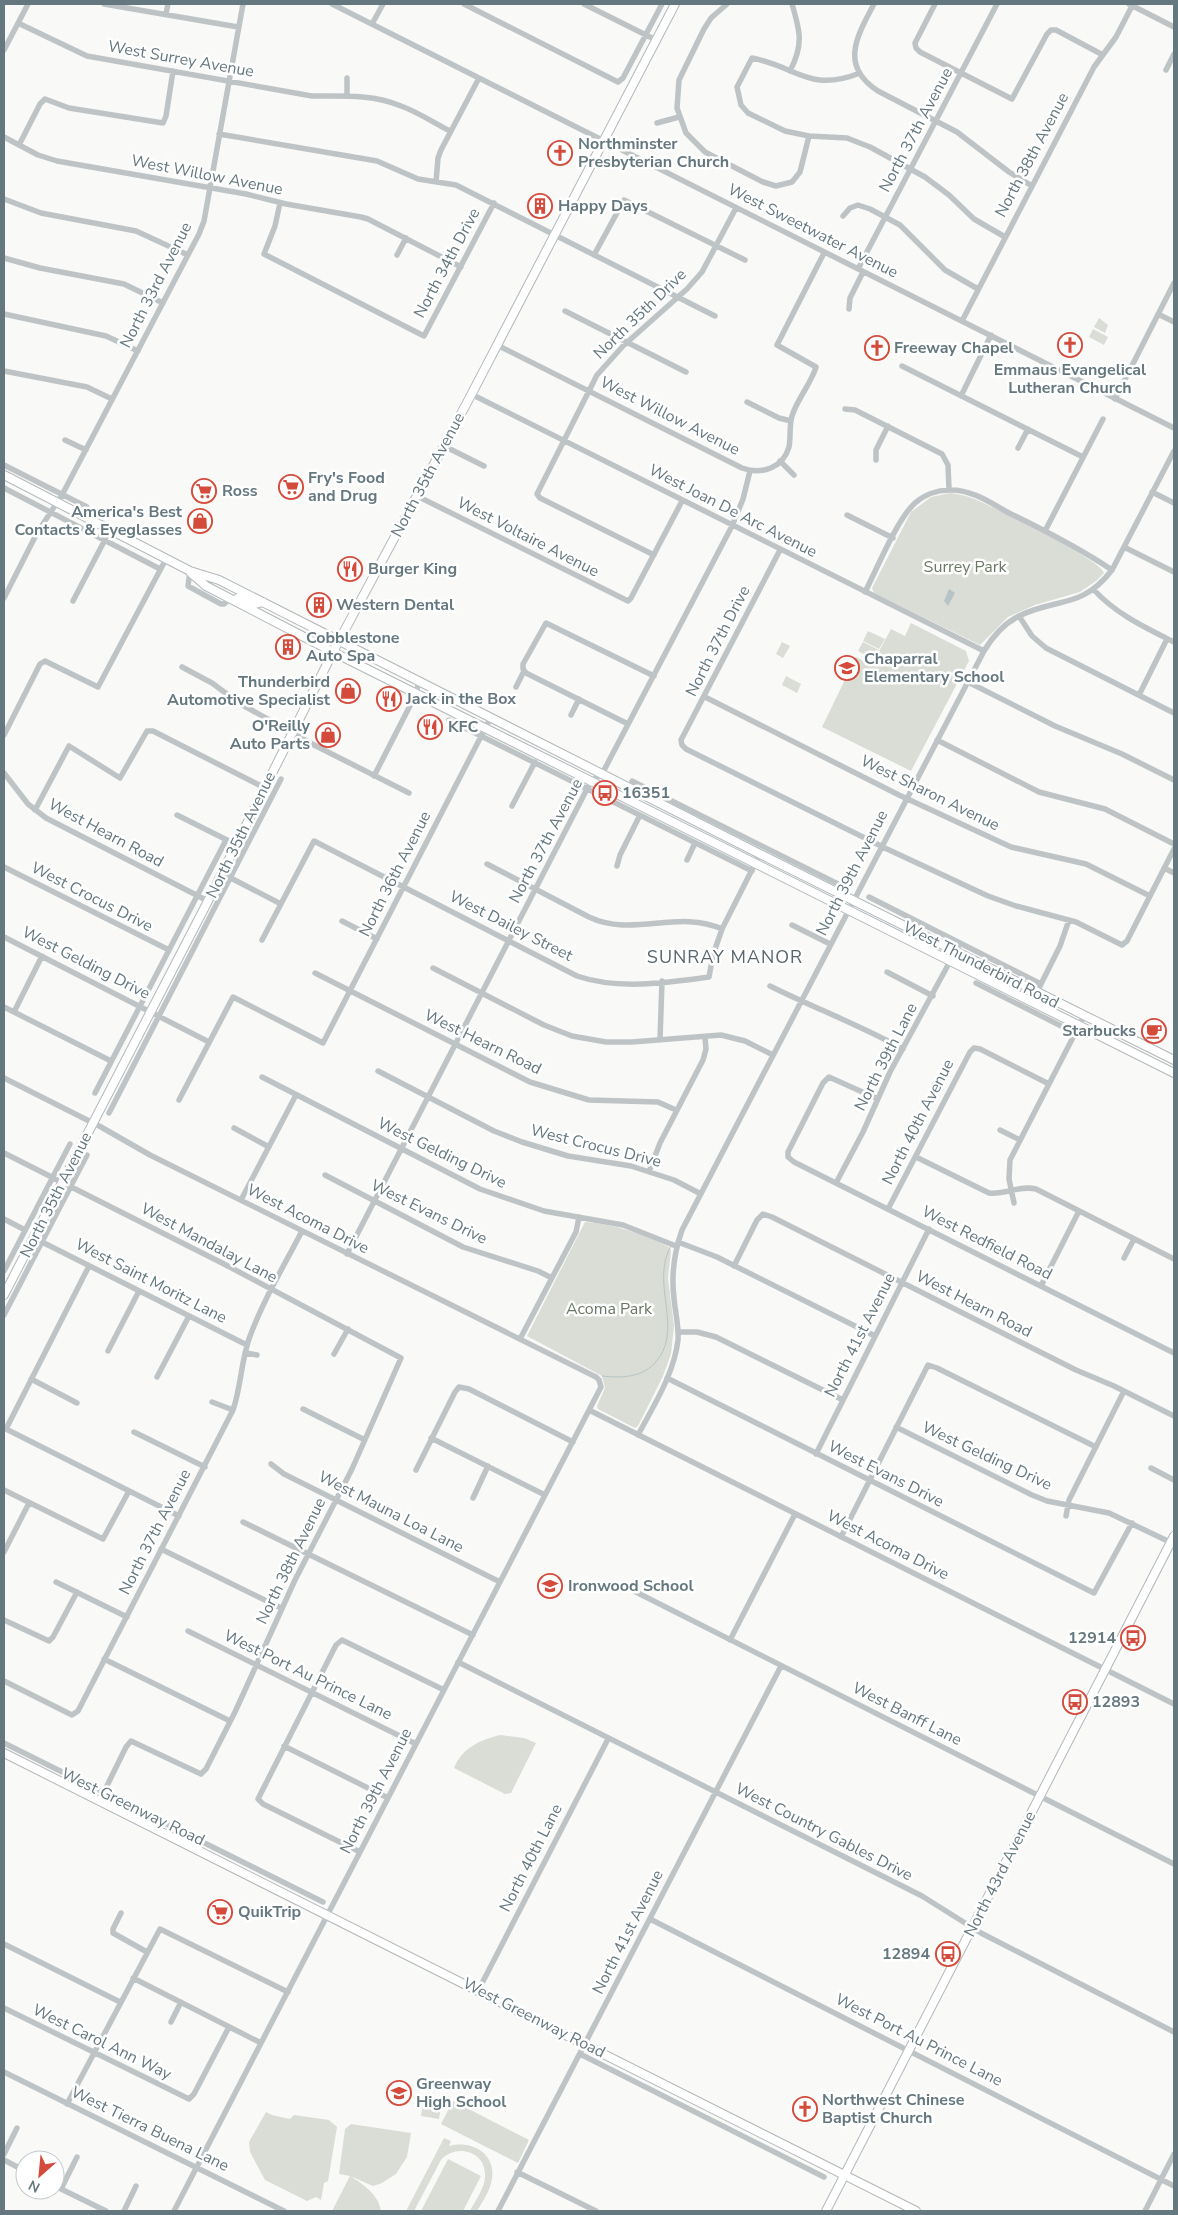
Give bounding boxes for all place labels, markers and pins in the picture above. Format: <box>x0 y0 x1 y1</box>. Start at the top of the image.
place label: Northminster Presbyterian Church <box>578 133 729 173</box>
church icon: Northminster Presbyterian Church <box>547 140 573 166</box>
building icon: Happy Days <box>527 193 553 219</box>
place label: Happy Days <box>558 195 648 217</box>
church icon: Emmaus Evangelical Lutheran Church <box>1057 332 1083 358</box>
church icon: Freeway Chapel <box>864 335 890 361</box>
place label: Freeway Chapel <box>894 337 1013 359</box>
place label: Emmaus Evangelical Lutheran Church <box>994 359 1146 399</box>
place label: Fry's Food and Drug <box>308 467 385 507</box>
supermarket icon: Fry's Food and Drug <box>278 474 304 500</box>
supermarket icon: Ross <box>191 478 217 504</box>
place label: Ross <box>222 480 258 502</box>
place label: America's Best Contacts & Eyeglasses <box>14 501 183 541</box>
shop icon: America's Best Contacts & Eyeglasses <box>187 508 213 534</box>
restaurant icon: Burger King <box>337 556 363 582</box>
place label: Burger King <box>368 558 457 580</box>
building icon: Western Dental <box>306 592 332 618</box>
place label: Western Dental <box>336 594 454 616</box>
place label: Cobblestone Auto Spa <box>306 627 400 667</box>
building icon: Cobblestone Auto Spa <box>275 634 301 660</box>
place label: Chaparral Elementary School <box>864 648 1004 688</box>
school or university icon: Chaparral Elementary School <box>834 655 860 681</box>
place label: Thunderbird Automotive Specialist <box>167 671 331 711</box>
shop icon: Thunderbird Automotive Specialist <box>335 678 361 704</box>
restaurant icon: Jack in the Box <box>376 686 402 712</box>
place label: Jack in the Box <box>405 688 516 710</box>
restaurant icon: KFC <box>417 714 443 740</box>
place label: O'Reilly Auto Parts <box>230 715 311 755</box>
place label: KFC <box>448 716 478 738</box>
shop icon: O'Reilly Auto Parts <box>315 722 341 748</box>
bus stop icon: 16351 <box>592 780 618 806</box>
place label: 16351 <box>622 782 670 804</box>
cafe icon: Starbucks <box>1141 1018 1167 1044</box>
place label: Starbucks <box>1062 1020 1136 1042</box>
school or university icon: Ironwood School <box>537 1573 563 1599</box>
place label: Ironwood School <box>568 1575 694 1597</box>
bus stop icon: 12914 <box>1120 1625 1146 1651</box>
place label: 12914 <box>1068 1627 1116 1649</box>
bus stop icon: 12893 <box>1062 1689 1088 1715</box>
place label: 12893 <box>1092 1691 1140 1713</box>
supermarket icon: QuikTrip <box>207 1899 233 1925</box>
place label: QuikTrip <box>238 1901 301 1923</box>
bus stop icon: 12894 <box>935 1941 961 1967</box>
place label: 12894 <box>882 1943 930 1965</box>
place label: Greenway High School <box>416 2073 506 2113</box>
school or university icon: Greenway High School <box>386 2080 412 2106</box>
place label: Northwest Chinese Baptist Church <box>822 2089 965 2129</box>
church icon: Northwest Chinese Baptist Church <box>792 2096 818 2122</box>

